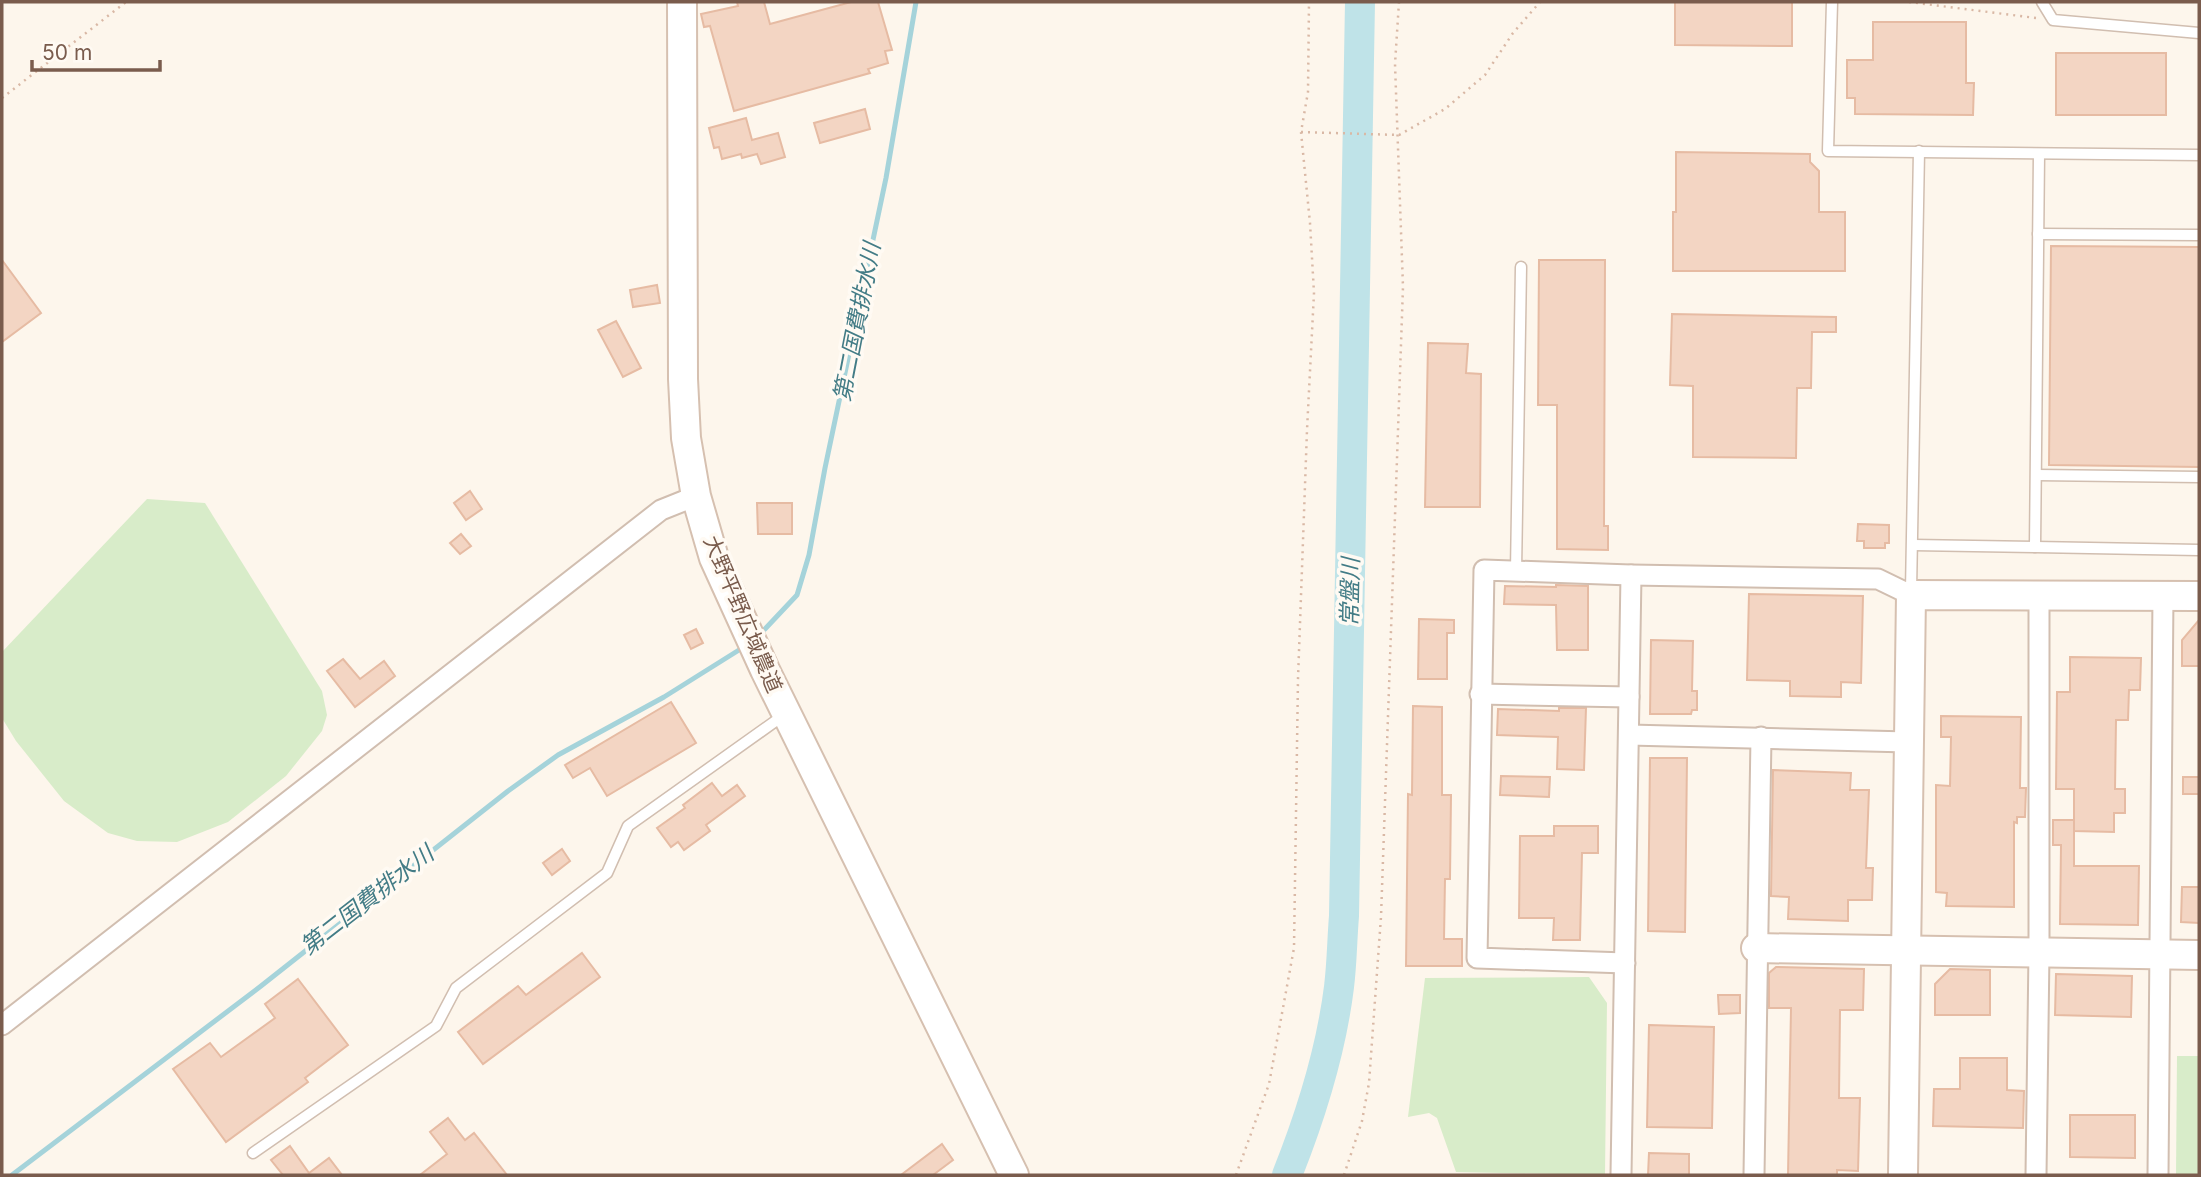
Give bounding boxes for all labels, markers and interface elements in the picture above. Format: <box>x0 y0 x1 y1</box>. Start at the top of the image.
scale bar <box>32 28 159 72</box>
text: 50 m <box>42 40 92 65</box>
water label: 第二国費排水川 <box>828 237 887 404</box>
street label: 大野平野広域農道 <box>699 532 787 696</box>
water label: 常盤川 <box>1335 554 1365 627</box>
water label: 第二国費排水川 <box>295 838 441 961</box>

